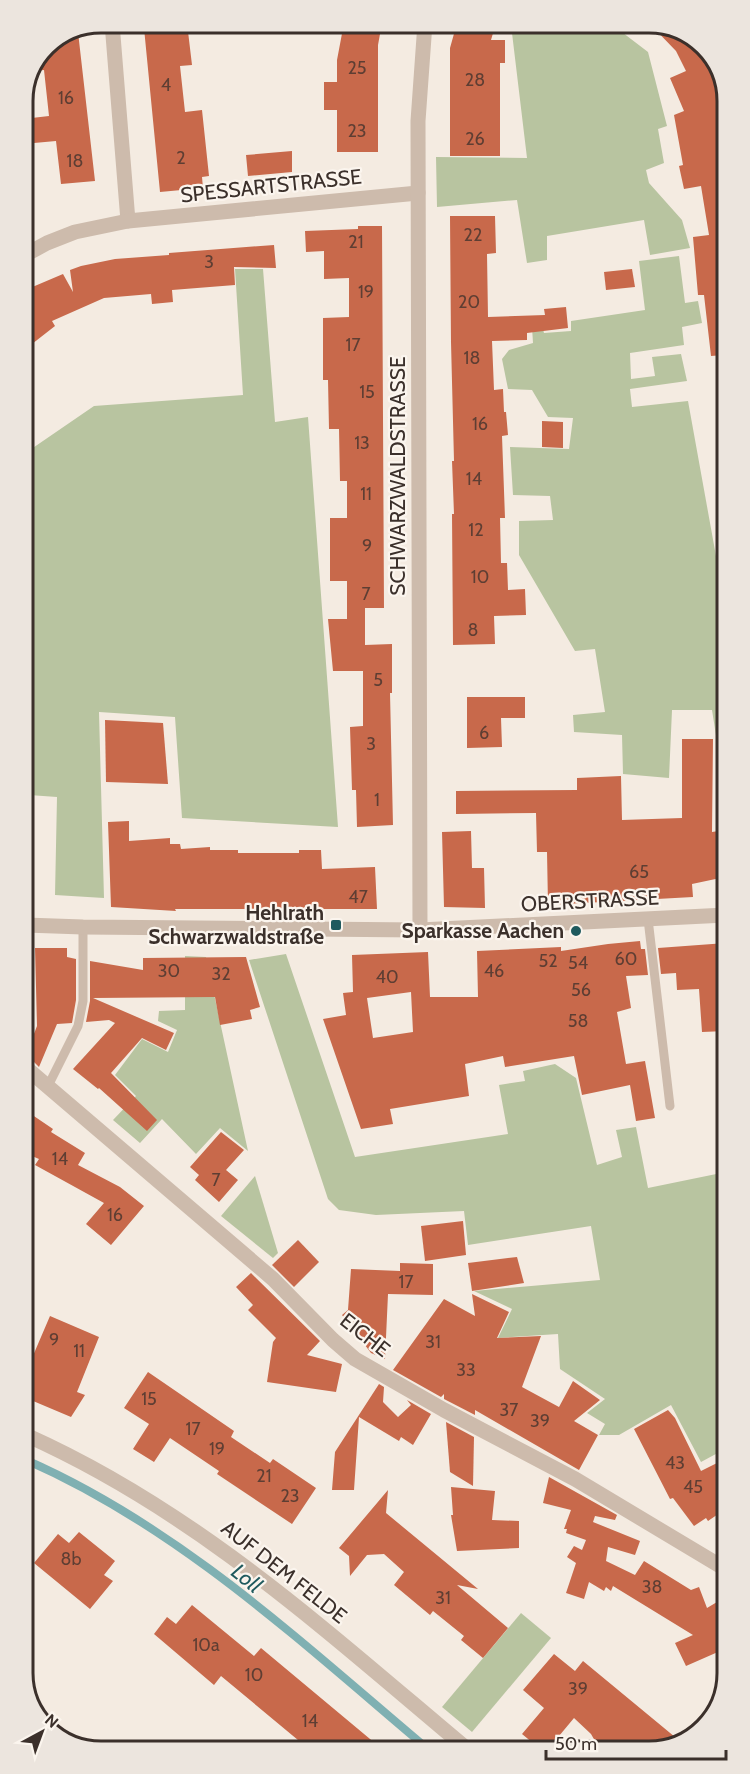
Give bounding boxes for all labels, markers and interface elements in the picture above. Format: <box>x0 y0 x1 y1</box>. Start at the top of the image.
house number: 25 <box>347 57 367 79</box>
house number: 28 <box>465 69 485 91</box>
house number: 4 <box>161 74 171 96</box>
house number: 16 <box>58 87 74 109</box>
house number: 23 <box>347 120 367 142</box>
house number: 26 <box>465 128 485 150</box>
house number: 2 <box>176 147 186 169</box>
house number: 18 <box>67 150 83 172</box>
street label: SPESSARTSTRASSE <box>179 164 363 207</box>
house number: 22 <box>464 224 482 246</box>
house number: 21 <box>348 231 364 253</box>
house number: 3 <box>204 251 214 273</box>
house number: 19 <box>358 281 374 303</box>
house number: 20 <box>458 291 480 313</box>
house number: 17 <box>346 334 360 356</box>
house number: 18 <box>464 347 480 369</box>
street label: SCHWARZWALDSTRASSE <box>385 356 410 596</box>
house number: 15 <box>359 381 375 403</box>
house number: 16 <box>472 413 488 435</box>
house number: 13 <box>354 432 370 454</box>
house number: 14 <box>466 468 482 490</box>
house number: 11 <box>360 483 372 505</box>
house number: 12 <box>468 519 484 541</box>
house number: 9 <box>362 535 372 557</box>
house number: 10 <box>471 566 489 588</box>
house number: 7 <box>361 583 371 605</box>
house number: 8 <box>468 619 478 641</box>
house number: 5 <box>373 669 383 691</box>
house number: 6 <box>479 722 489 744</box>
house number: 3 <box>366 733 376 755</box>
house number: 1 <box>374 789 380 811</box>
house number: 65 <box>629 861 649 883</box>
street label: OBERSTRASSE <box>520 884 660 917</box>
house number: 47 <box>348 886 368 908</box>
place label: Hehlrath Schwarzwaldstraße <box>148 900 324 949</box>
marker: Hehlrath Schwarzwaldstraße <box>329 918 343 932</box>
place label: Sparkasse Aachen <box>402 918 564 943</box>
marker: Sparkasse Aachen <box>569 924 583 938</box>
house number: 60 <box>615 948 637 970</box>
house number: 52 <box>538 950 558 972</box>
house number: 54 <box>568 952 588 974</box>
house number: 30 <box>158 960 180 982</box>
house number: 46 <box>484 960 504 982</box>
house number: 32 <box>211 963 231 985</box>
house number: 40 <box>376 966 398 988</box>
house number: 56 <box>571 979 591 1001</box>
house number: 58 <box>568 1010 588 1032</box>
house number: 14 <box>52 1148 68 1170</box>
house number: 7 <box>211 1169 221 1191</box>
house number: 16 <box>107 1204 123 1226</box>
house number: 17 <box>399 1271 413 1293</box>
street label: EICHE <box>335 1307 395 1362</box>
house number: 9 <box>49 1329 59 1351</box>
house number: 31 <box>425 1331 441 1353</box>
house number: 11 <box>73 1340 85 1362</box>
house number: 33 <box>456 1359 476 1381</box>
house number: 15 <box>141 1388 157 1410</box>
house number: 37 <box>500 1399 518 1421</box>
house number: 39 <box>530 1410 550 1432</box>
house number: 17 <box>186 1418 200 1440</box>
house number: 19 <box>209 1438 225 1460</box>
house number: 43 <box>665 1452 685 1474</box>
house number: 21 <box>256 1465 272 1487</box>
house number: 45 <box>683 1476 703 1498</box>
house number: 23 <box>280 1485 300 1507</box>
street label: AUF DEM FELDE <box>217 1515 352 1628</box>
house number: 8b <box>61 1548 81 1570</box>
water label: Loll <box>226 1558 268 1599</box>
house number: 38 <box>642 1576 662 1598</box>
house number: 31 <box>435 1587 451 1609</box>
house number: 10a <box>192 1634 220 1656</box>
house number: 10 <box>245 1664 263 1686</box>
house number: 39 <box>568 1678 588 1700</box>
north arrow <box>12 1702 72 1762</box>
text: N <box>41 1710 62 1732</box>
house number: 14 <box>302 1710 318 1732</box>
scale bar <box>546 1723 726 1761</box>
text: 50 m <box>555 1733 597 1755</box>

